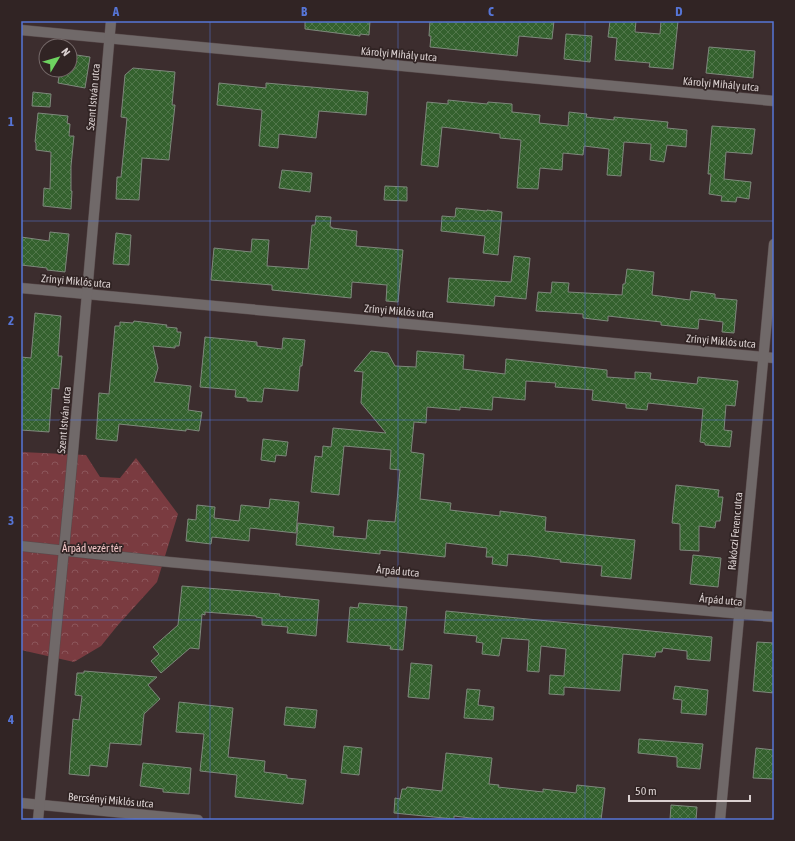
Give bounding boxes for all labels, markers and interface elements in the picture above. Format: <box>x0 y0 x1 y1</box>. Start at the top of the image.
text: A <box>112 4 120 19</box>
text: B <box>301 4 308 19</box>
text: C <box>488 4 494 19</box>
text: D <box>675 4 683 19</box>
north arrow <box>38 38 78 78</box>
street label: Károlyi Mihály utca <box>360 45 438 63</box>
text: N <box>59 46 73 58</box>
street label: Szent István utca <box>84 63 102 131</box>
street label: Károlyi Mihály utca <box>682 75 760 93</box>
text: 1 <box>8 114 14 129</box>
street label: Zrínyi Miklós utca <box>40 272 112 290</box>
street label: Zrínyi Miklós utca <box>363 302 435 320</box>
text: 2 <box>8 313 14 328</box>
street label: Zrínyi Miklós utca <box>685 332 757 350</box>
street label: Szent István utca <box>55 386 73 454</box>
street label: Rákóczi Ferenc utca <box>726 491 744 571</box>
text: 3 <box>8 513 14 528</box>
park label: Árpád vezér tér <box>62 542 123 554</box>
street label: Árpád utca <box>376 563 420 579</box>
street label: Árpád utca <box>699 592 743 608</box>
text: 4 <box>7 712 14 727</box>
scale bar <box>629 777 750 803</box>
text: 50 m <box>635 784 657 798</box>
street label: Bercsényi Miklós utca <box>68 790 154 810</box>

